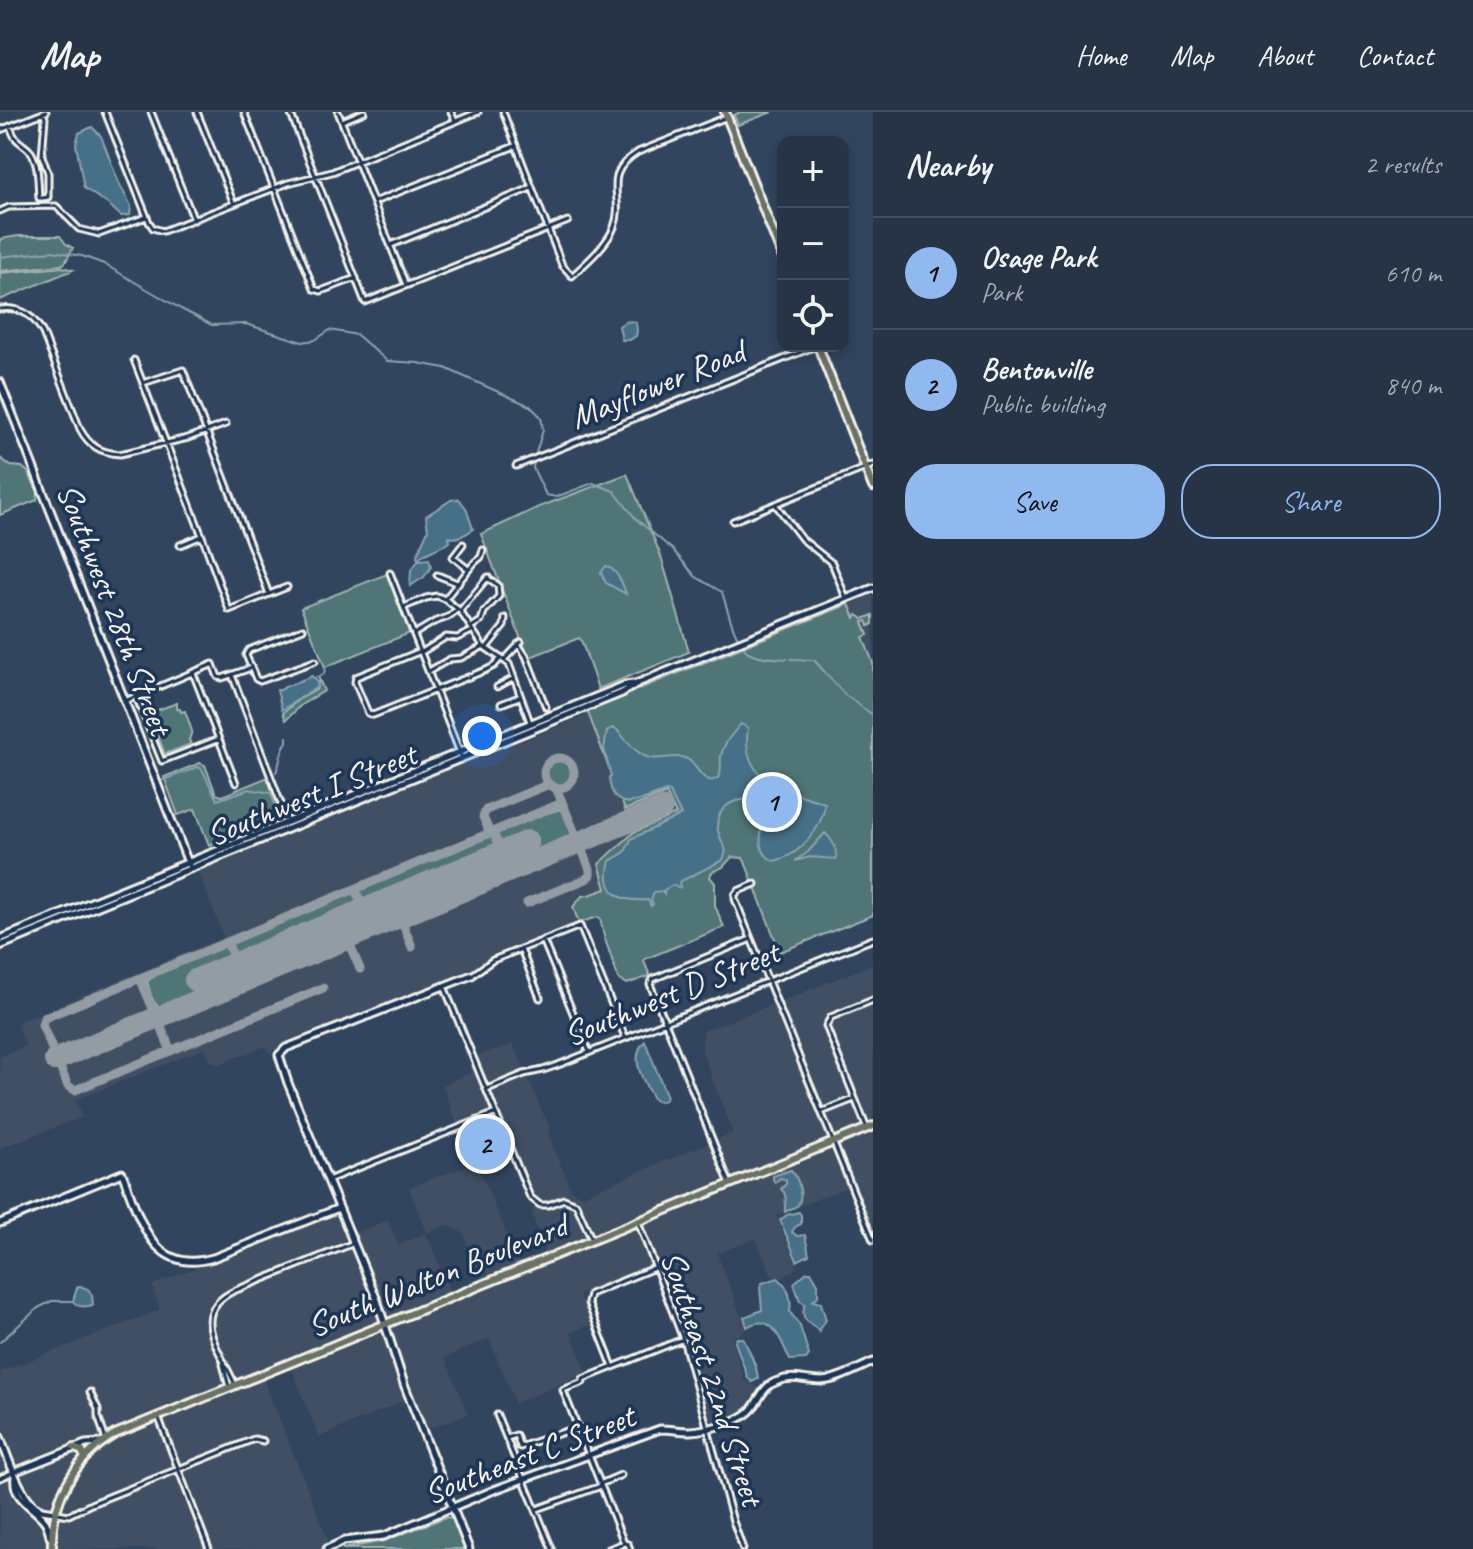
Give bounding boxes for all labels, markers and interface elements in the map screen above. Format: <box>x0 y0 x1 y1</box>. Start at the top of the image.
text: Map <box>40 32 99 79</box>
text: Home <box>1076 38 1126 73</box>
text: Map <box>1170 38 1213 73</box>
text: About <box>1257 38 1313 73</box>
text: Contact <box>1357 38 1433 73</box>
map controls <box>777 136 849 352</box>
button: + <box>777 136 849 208</box>
text: Nearby <box>905 143 991 186</box>
text: 2 results <box>1365 148 1441 181</box>
button: − <box>777 208 849 280</box>
text: Osage Park <box>981 238 1096 276</box>
text: 1 <box>925 257 937 290</box>
text: 610 m <box>1385 257 1441 290</box>
text: Park <box>981 276 1022 309</box>
button: locate <box>777 280 849 352</box>
street label: Mayflower Road <box>564 328 755 438</box>
text: Bentonville <box>981 350 1092 388</box>
text: 2 <box>925 369 937 402</box>
text: 840 m <box>1385 369 1441 402</box>
text: Public building <box>981 388 1104 421</box>
button: Save <box>905 464 1165 539</box>
button: Share <box>1181 464 1441 539</box>
street label: Southwest 28th Street <box>47 477 184 744</box>
your location <box>462 716 502 756</box>
street label: Southwest I Street <box>200 731 426 856</box>
pin: 1 <box>746 772 798 832</box>
street label: Southwest D Street <box>557 929 788 1056</box>
pin: 2 <box>459 1114 511 1174</box>
street label: South Walton Boulevard <box>301 1202 577 1347</box>
street label: Southeast 22nd Street <box>652 1245 776 1514</box>
street label: Southeast C Street <box>418 1393 644 1514</box>

